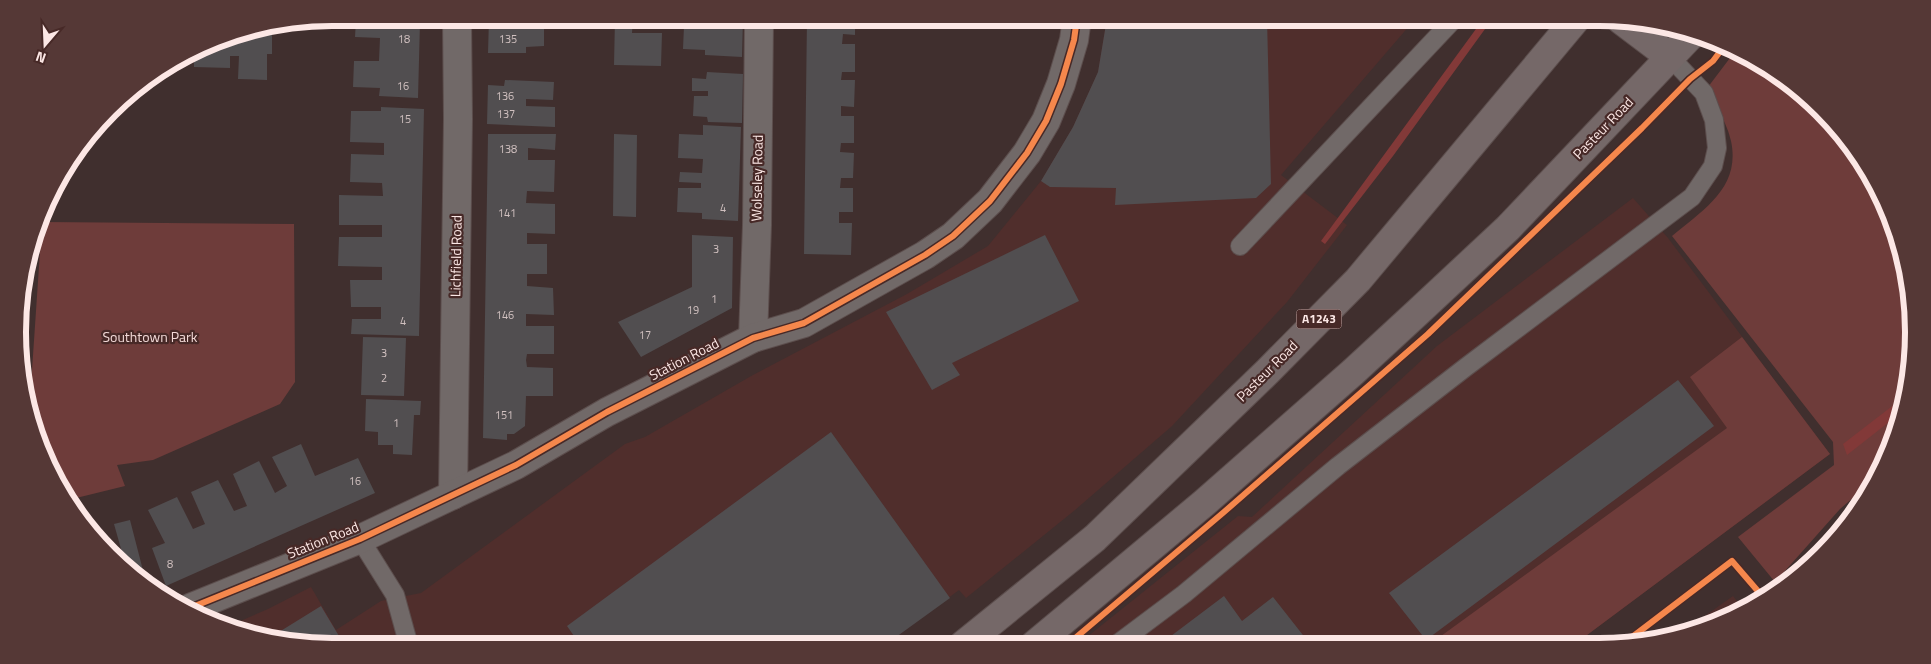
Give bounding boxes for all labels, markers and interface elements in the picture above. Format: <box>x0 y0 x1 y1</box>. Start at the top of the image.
north arrow <box>20 20 70 70</box>
house number: 18 <box>398 31 410 47</box>
house number: 135 <box>499 31 517 47</box>
text: N <box>33 46 49 69</box>
house number: 16 <box>397 78 409 94</box>
house number: 136 <box>496 88 514 104</box>
street label: Pasteur Road <box>1568 92 1638 164</box>
house number: 137 <box>497 106 515 122</box>
house number: 15 <box>399 111 411 127</box>
street label: Wolseley Road <box>745 134 768 222</box>
house number: 138 <box>499 141 517 157</box>
house number: 4 <box>720 200 726 216</box>
house number: 141 <box>498 205 516 221</box>
street label: Lichfield Road <box>444 215 467 297</box>
house number: 3 <box>713 241 719 257</box>
house number: 1 <box>711 291 717 307</box>
house number: 19 <box>687 302 699 318</box>
house number: 146 <box>496 307 514 323</box>
road number: A1243 <box>1296 310 1342 328</box>
house number: 4 <box>400 313 406 329</box>
park label: Southtown Park <box>102 326 198 347</box>
house number: 17 <box>639 327 651 343</box>
street label: Station Road <box>645 332 722 385</box>
street label: Pasteur Road <box>1231 335 1302 406</box>
house number: 3 <box>381 345 387 361</box>
house number: 2 <box>381 370 387 386</box>
house number: 151 <box>495 407 513 423</box>
house number: 1 <box>393 415 399 431</box>
house number: 16 <box>349 473 361 489</box>
street label: Station Road <box>284 516 362 563</box>
house number: 8 <box>167 556 173 572</box>

